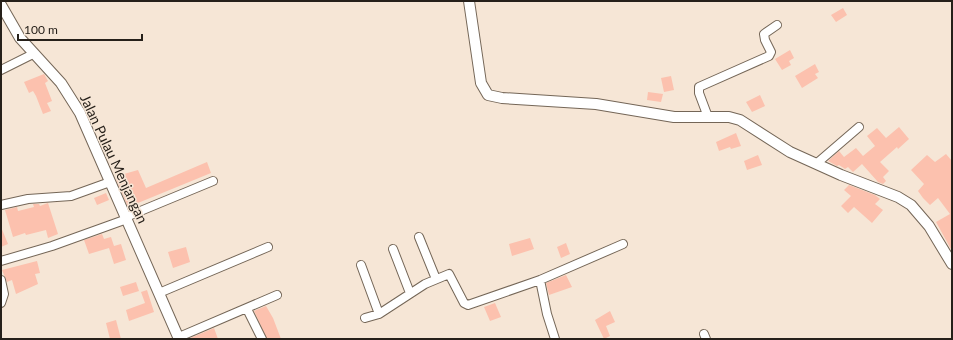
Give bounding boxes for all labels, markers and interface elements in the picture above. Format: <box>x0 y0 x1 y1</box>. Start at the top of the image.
scale bar <box>18 16 142 42</box>
text: 100 m <box>24 22 58 37</box>
street label: Jalan Pulau Menjangan <box>77 92 152 226</box>

